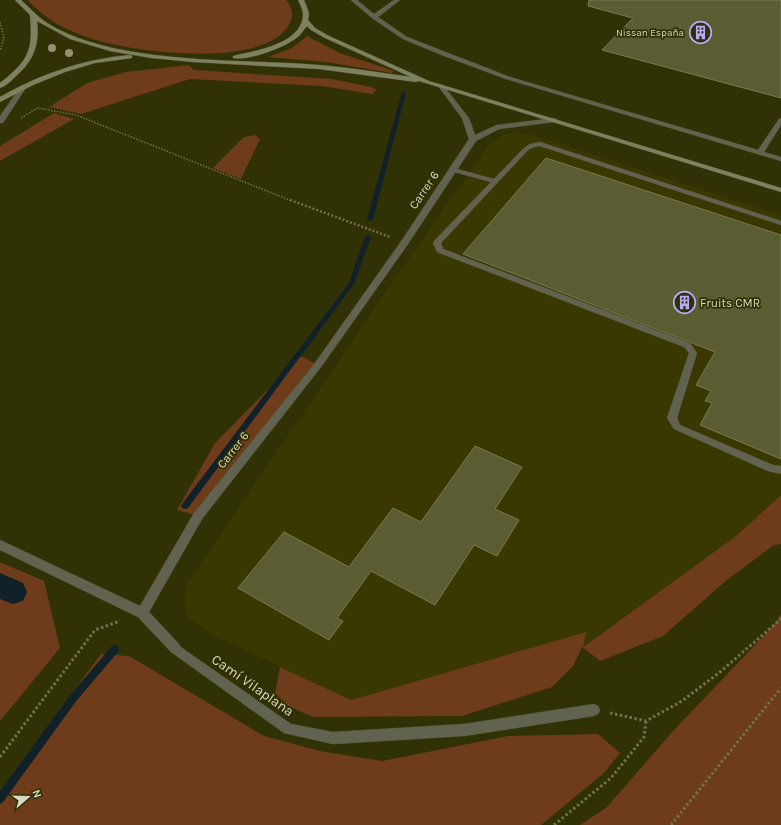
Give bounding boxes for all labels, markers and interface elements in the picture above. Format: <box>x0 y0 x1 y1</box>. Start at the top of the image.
building icon: Nissan España <box>687 19 713 45</box>
place label: Nissan España <box>616 27 684 39</box>
street label: Carrer 6 <box>406 168 442 212</box>
building icon: Fruits CMR <box>672 290 698 316</box>
place label: Fruits CMR <box>700 296 760 310</box>
street label: Carrer 6 <box>214 429 252 471</box>
street label: Camí Vilaplana <box>208 651 297 720</box>
north arrow <box>8 777 48 817</box>
text: N <box>29 788 44 800</box>

